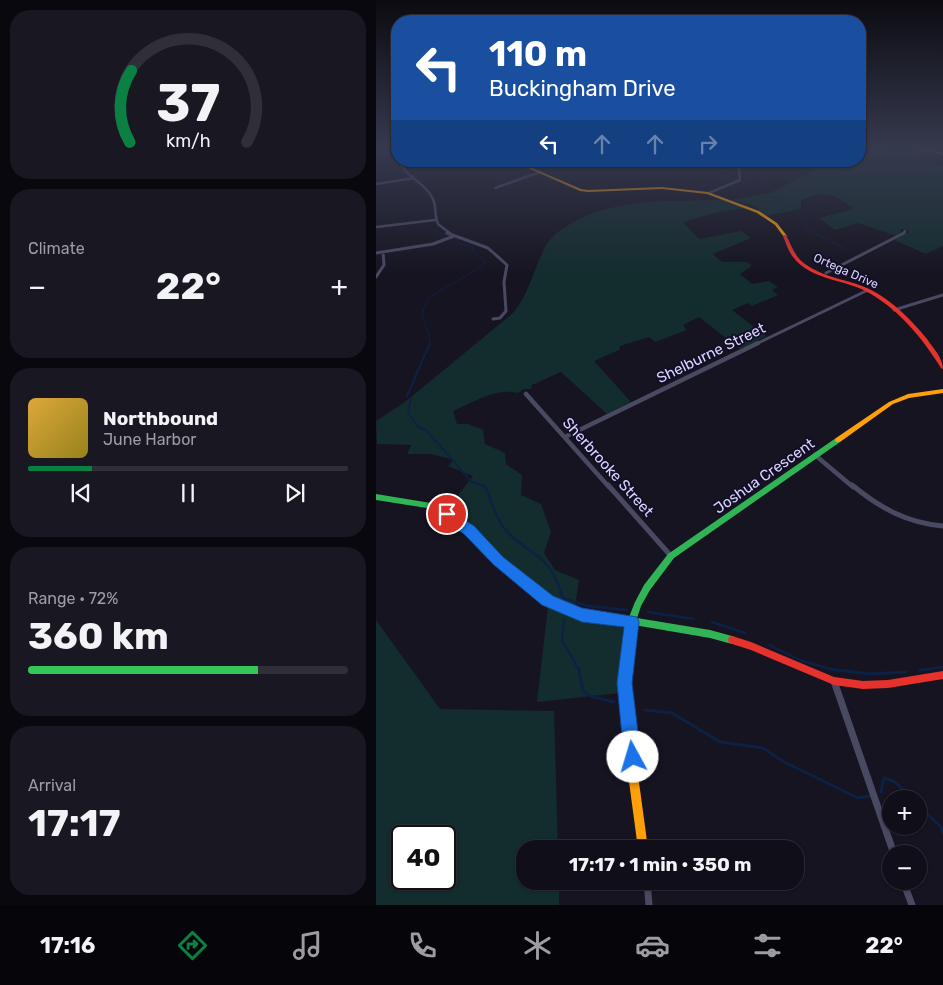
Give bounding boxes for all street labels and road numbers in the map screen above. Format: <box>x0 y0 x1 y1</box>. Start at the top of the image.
street label: Ortega Drive <box>811 250 881 292</box>
street label: Shelburne Street <box>654 319 768 387</box>
street label: Sherbrooke Street <box>559 414 657 520</box>
street label: Joshua Crescent <box>710 434 818 518</box>

